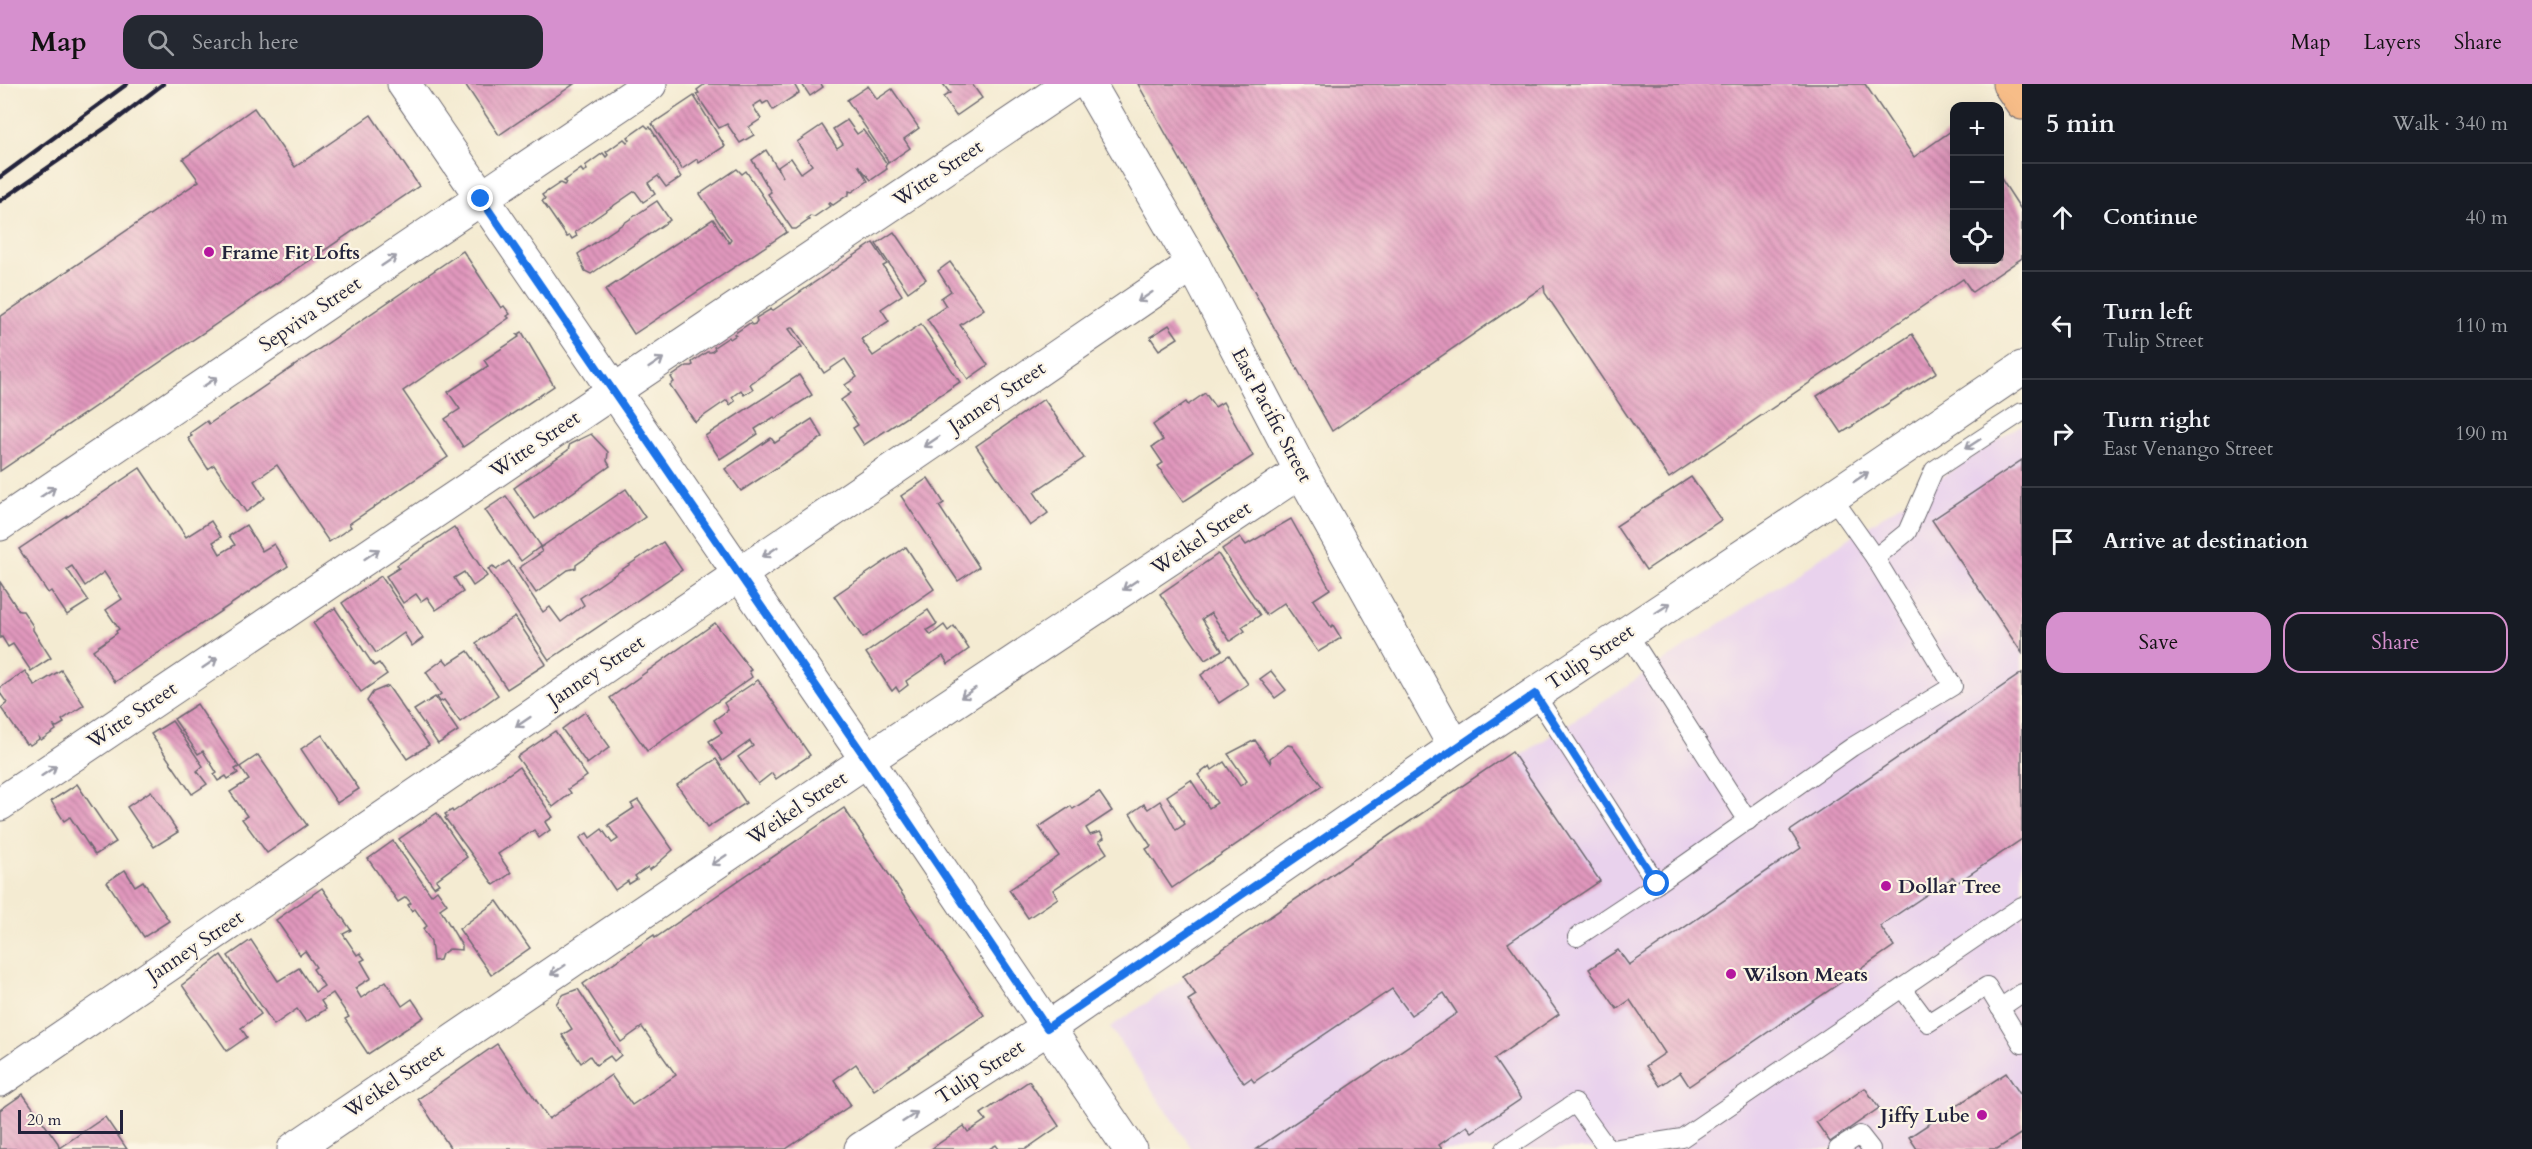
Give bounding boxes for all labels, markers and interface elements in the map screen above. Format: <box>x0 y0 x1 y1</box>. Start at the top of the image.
search box <box>123 15 543 69</box>
text: Map <box>30 23 87 61</box>
icon: search <box>144 26 177 59</box>
text: Search here <box>192 27 299 57</box>
text: Map <box>2291 28 2331 57</box>
text: Layers <box>2364 28 2421 57</box>
text: Share <box>2454 28 2502 57</box>
map controls <box>1950 102 2004 264</box>
button: + <box>1950 102 2004 156</box>
text: 5 min <box>2046 106 2115 141</box>
text: Walk · 340 m <box>2393 110 2508 137</box>
street label: Witte Street <box>887 133 989 214</box>
button: − <box>1950 156 2004 210</box>
route end <box>467 185 493 211</box>
icon: ahead <box>2046 201 2079 234</box>
text: Continue <box>2103 202 2198 232</box>
text: 40 m <box>2465 204 2508 231</box>
button: locate <box>1950 210 2004 264</box>
place label: Frame Fit Lofts <box>221 239 360 266</box>
marker: Frame Fit Lofts <box>202 245 216 259</box>
one-way arrow <box>380 255 397 267</box>
street label: Sepviva Street <box>254 270 367 358</box>
one-way arrow <box>1137 291 1153 303</box>
text: Turn left <box>2103 297 2192 327</box>
icon: left <box>2046 309 2079 342</box>
text: 110 m <box>2455 312 2508 339</box>
text: Tulip Street <box>2103 327 2204 354</box>
street label: East Pacific Street <box>1225 343 1319 487</box>
street label: Janney Street <box>941 354 1051 441</box>
one-way arrow <box>647 356 664 369</box>
one-way arrow <box>201 376 218 388</box>
street label: Witte Street <box>484 404 586 485</box>
text: Turn right <box>2103 405 2210 435</box>
icon: right <box>2046 417 2079 450</box>
text: 190 m <box>2455 420 2508 447</box>
text: East Venango Street <box>2103 435 2273 462</box>
one-way arrow <box>924 436 940 448</box>
one-way arrow <box>1965 438 1982 450</box>
one-way arrow <box>1852 471 1869 483</box>
one-way arrow <box>40 485 57 498</box>
street label: Weikel Street <box>1145 494 1257 582</box>
icon: arrive <box>2046 525 2079 558</box>
text: Arrive at destination <box>2103 526 2308 556</box>
one-way arrow <box>762 546 779 558</box>
one-way arrow <box>363 547 380 559</box>
one-way arrow <box>1122 578 1139 591</box>
one-way arrow <box>1654 602 1671 614</box>
button: Save <box>2046 612 2271 673</box>
button: Share <box>2283 612 2508 673</box>
street label: Tulip Street <box>1541 617 1640 696</box>
street label: Janney Street <box>540 628 650 715</box>
one-way arrow <box>202 656 219 669</box>
street label: Witte Street <box>81 675 183 756</box>
one-way arrow <box>960 687 977 699</box>
one-way arrow <box>514 715 531 728</box>
street label: Weikel Street <box>741 764 853 852</box>
one-way arrow <box>40 765 57 778</box>
one-way arrow <box>712 854 728 866</box>
route start <box>1643 870 1669 896</box>
place label: Dollar Tree <box>1898 873 2001 900</box>
marker: Dollar Tree <box>1879 879 1893 893</box>
street label: Janney Street <box>139 903 249 990</box>
place label: Wilson Meats <box>1742 961 1868 988</box>
one-way arrow <box>550 964 567 976</box>
marker: Wilson Meats <box>1724 967 1738 981</box>
street label: Tulip Street <box>931 1033 1030 1111</box>
street label: Weikel Street <box>338 1037 450 1125</box>
place label: Jiffy Lube <box>1877 1102 1970 1129</box>
scale bar <box>18 1107 123 1134</box>
marker: Jiffy Lube <box>1975 1108 1989 1122</box>
text: 20 m <box>27 1109 61 1131</box>
one-way arrow <box>901 1111 918 1123</box>

